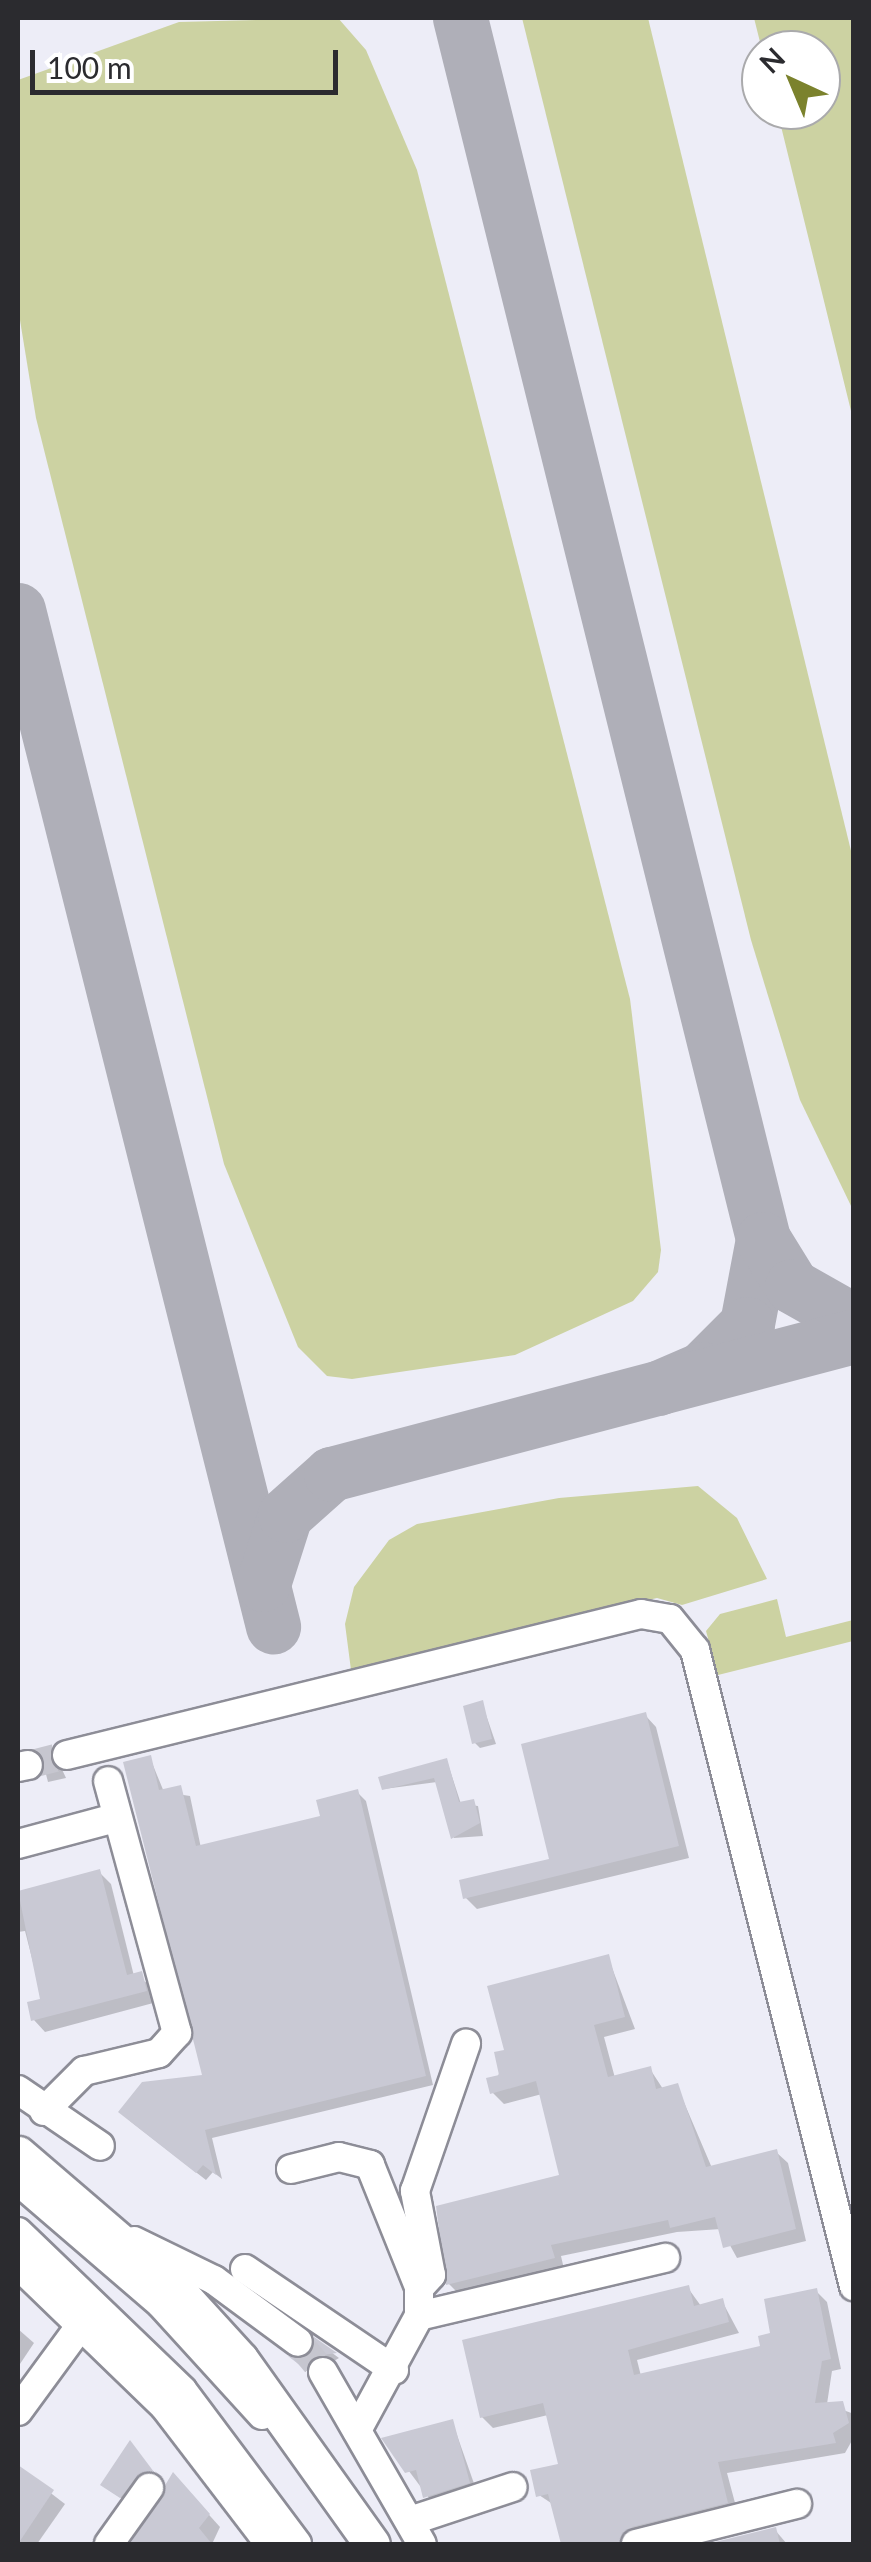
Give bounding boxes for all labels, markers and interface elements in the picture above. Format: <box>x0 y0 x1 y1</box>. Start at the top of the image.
scale bar <box>35 30 342 92</box>
north arrow <box>741 30 841 130</box>
text: N <box>752 40 791 80</box>
text: 100 m <box>47 49 132 85</box>

